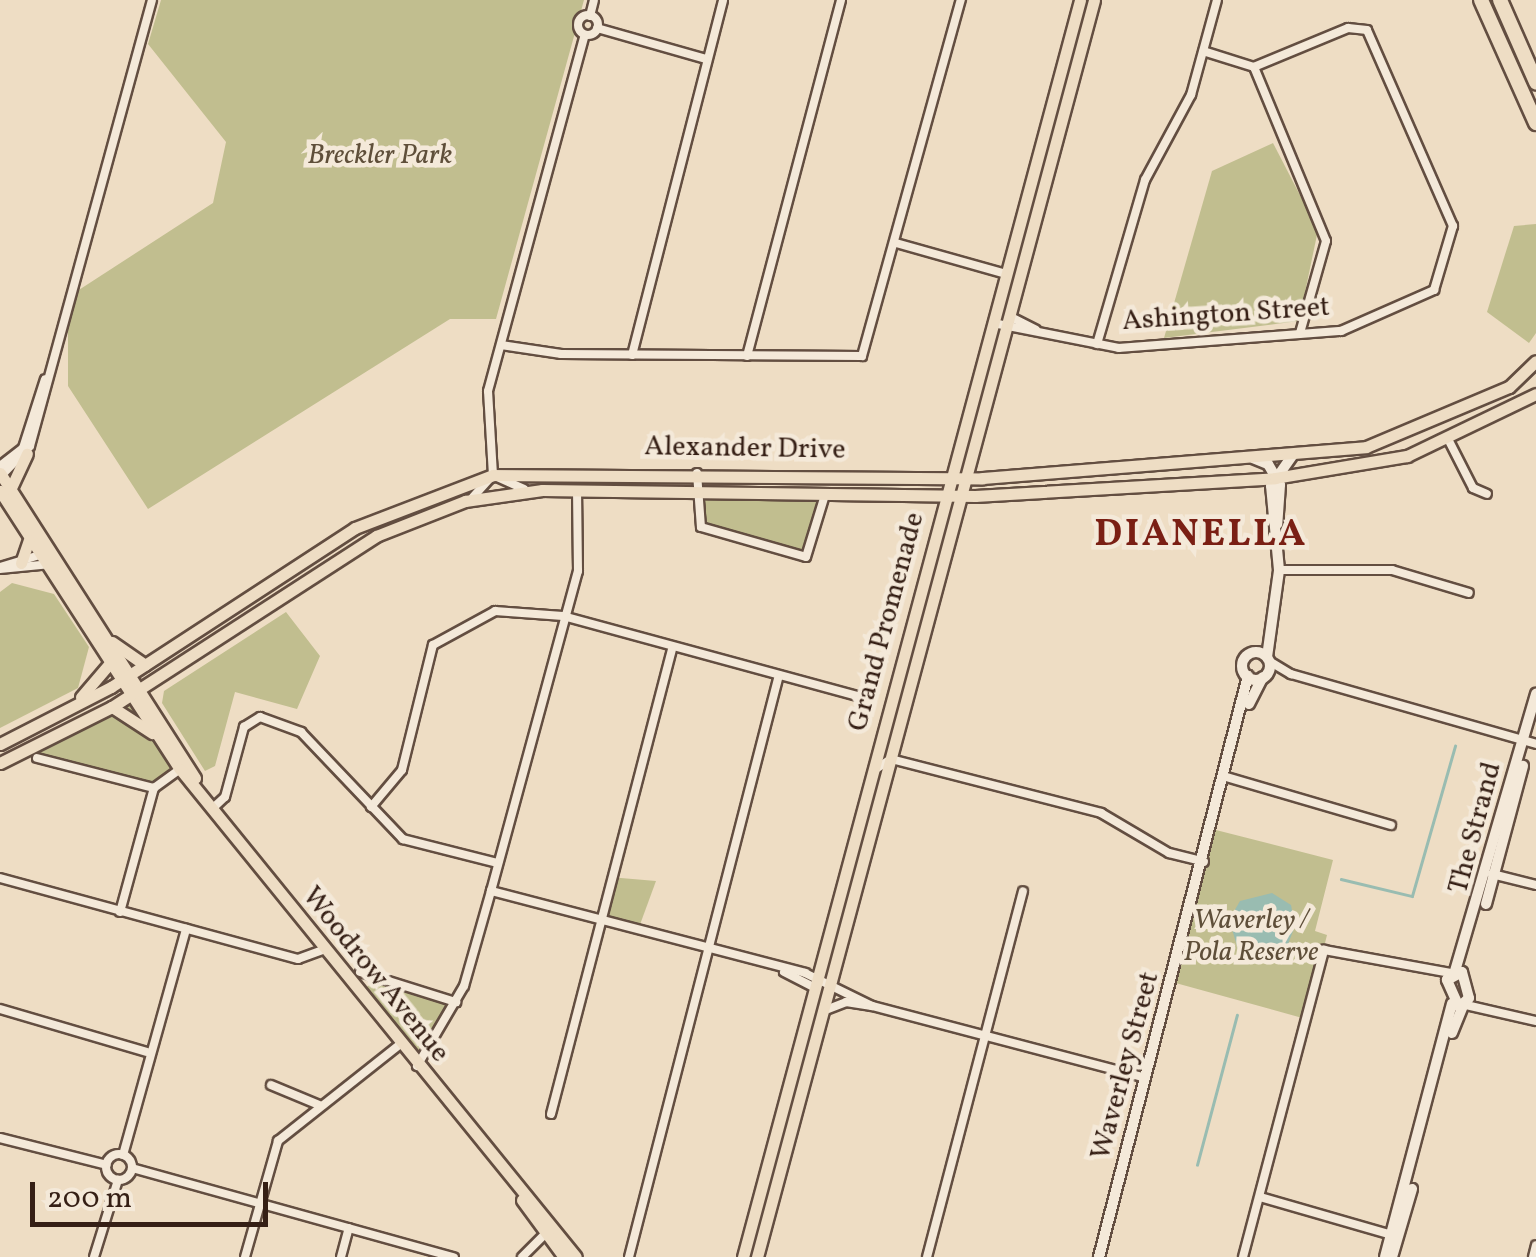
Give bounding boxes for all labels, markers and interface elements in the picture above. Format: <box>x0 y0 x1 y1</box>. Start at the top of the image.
park label: Breckler Park <box>308 139 452 173</box>
street label: Ashington Street <box>1121 291 1331 339</box>
street label: Alexander Drive <box>644 430 846 468</box>
street label: Grand Promenade <box>842 509 932 735</box>
district label: DIANELLA <box>1094 513 1308 559</box>
street label: The Strand <box>1442 759 1510 897</box>
street label: Woodrow Avenue <box>294 880 456 1070</box>
park label: Waverley / Pola Reserve <box>1183 904 1319 970</box>
street label: Waverley Street <box>1085 968 1167 1164</box>
scale bar <box>35 1162 272 1224</box>
text: 200 m <box>47 1178 132 1220</box>

